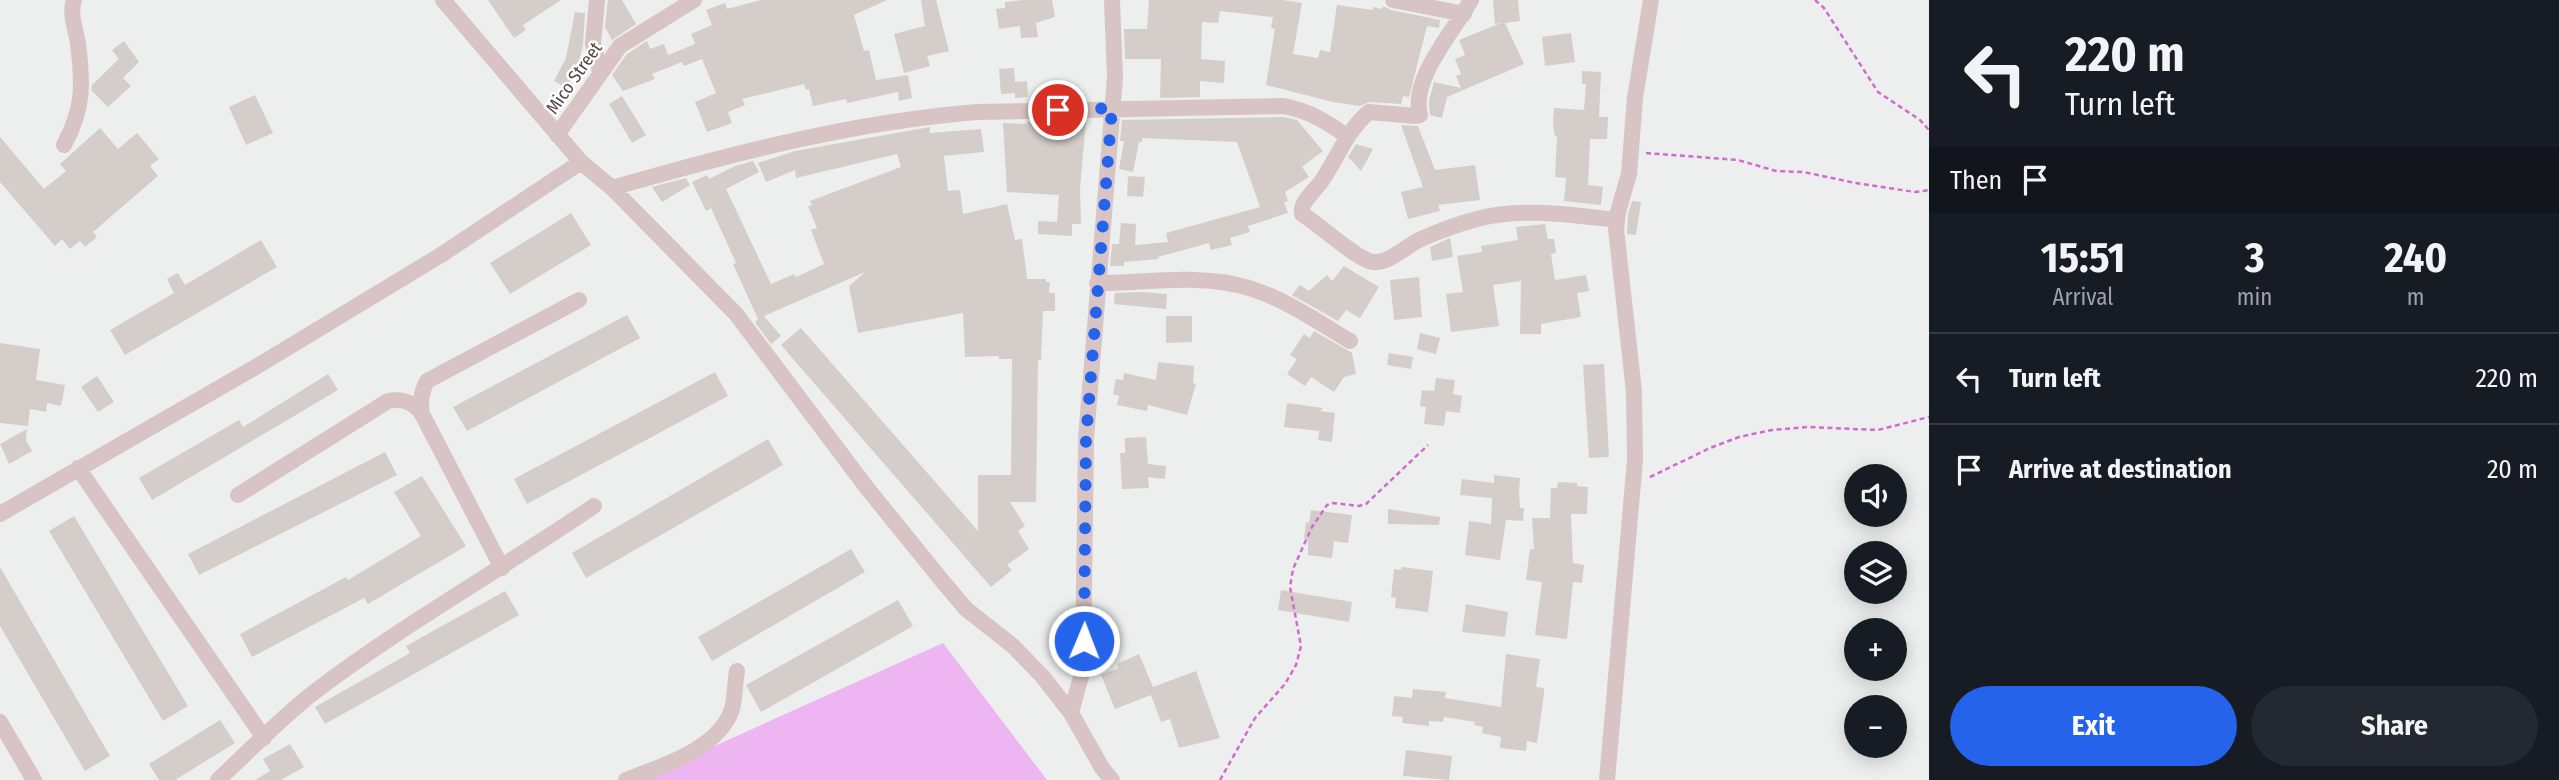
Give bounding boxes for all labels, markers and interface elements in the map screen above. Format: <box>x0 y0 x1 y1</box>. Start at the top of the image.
text: 220 m <box>2065 25 2185 84</box>
icon: left <box>1950 28 2041 119</box>
street label: Mico Street <box>541 38 607 118</box>
pin <box>1028 80 1088 140</box>
text: Turn left <box>2065 85 2175 123</box>
icon: arrive <box>1039 91 1077 129</box>
icon: arrive <box>2016 161 2054 199</box>
text: Then <box>1950 165 2002 196</box>
text: 15:51 <box>2041 233 2125 283</box>
text: 3 <box>2245 233 2265 283</box>
text: 240 <box>2384 233 2447 283</box>
text: Arrival <box>2052 283 2113 311</box>
text: min <box>2237 283 2272 311</box>
text: m <box>2407 283 2425 311</box>
icon: left <box>1950 360 1988 398</box>
text: Turn left <box>2009 363 2101 394</box>
text: 220 m <box>2475 363 2538 394</box>
icon: arrive <box>1950 451 1988 489</box>
text: Arrive at destination <box>2009 454 2232 485</box>
text: 20 m <box>2487 454 2538 485</box>
map controls <box>1844 464 1907 758</box>
button: sound <box>1844 464 1907 527</box>
button: layers <box>1844 541 1907 604</box>
position arrow <box>1047 604 1121 678</box>
button: + <box>1844 618 1907 681</box>
button: Exit <box>1950 686 2237 766</box>
button: Share <box>2251 686 2538 766</box>
button: − <box>1844 695 1907 758</box>

